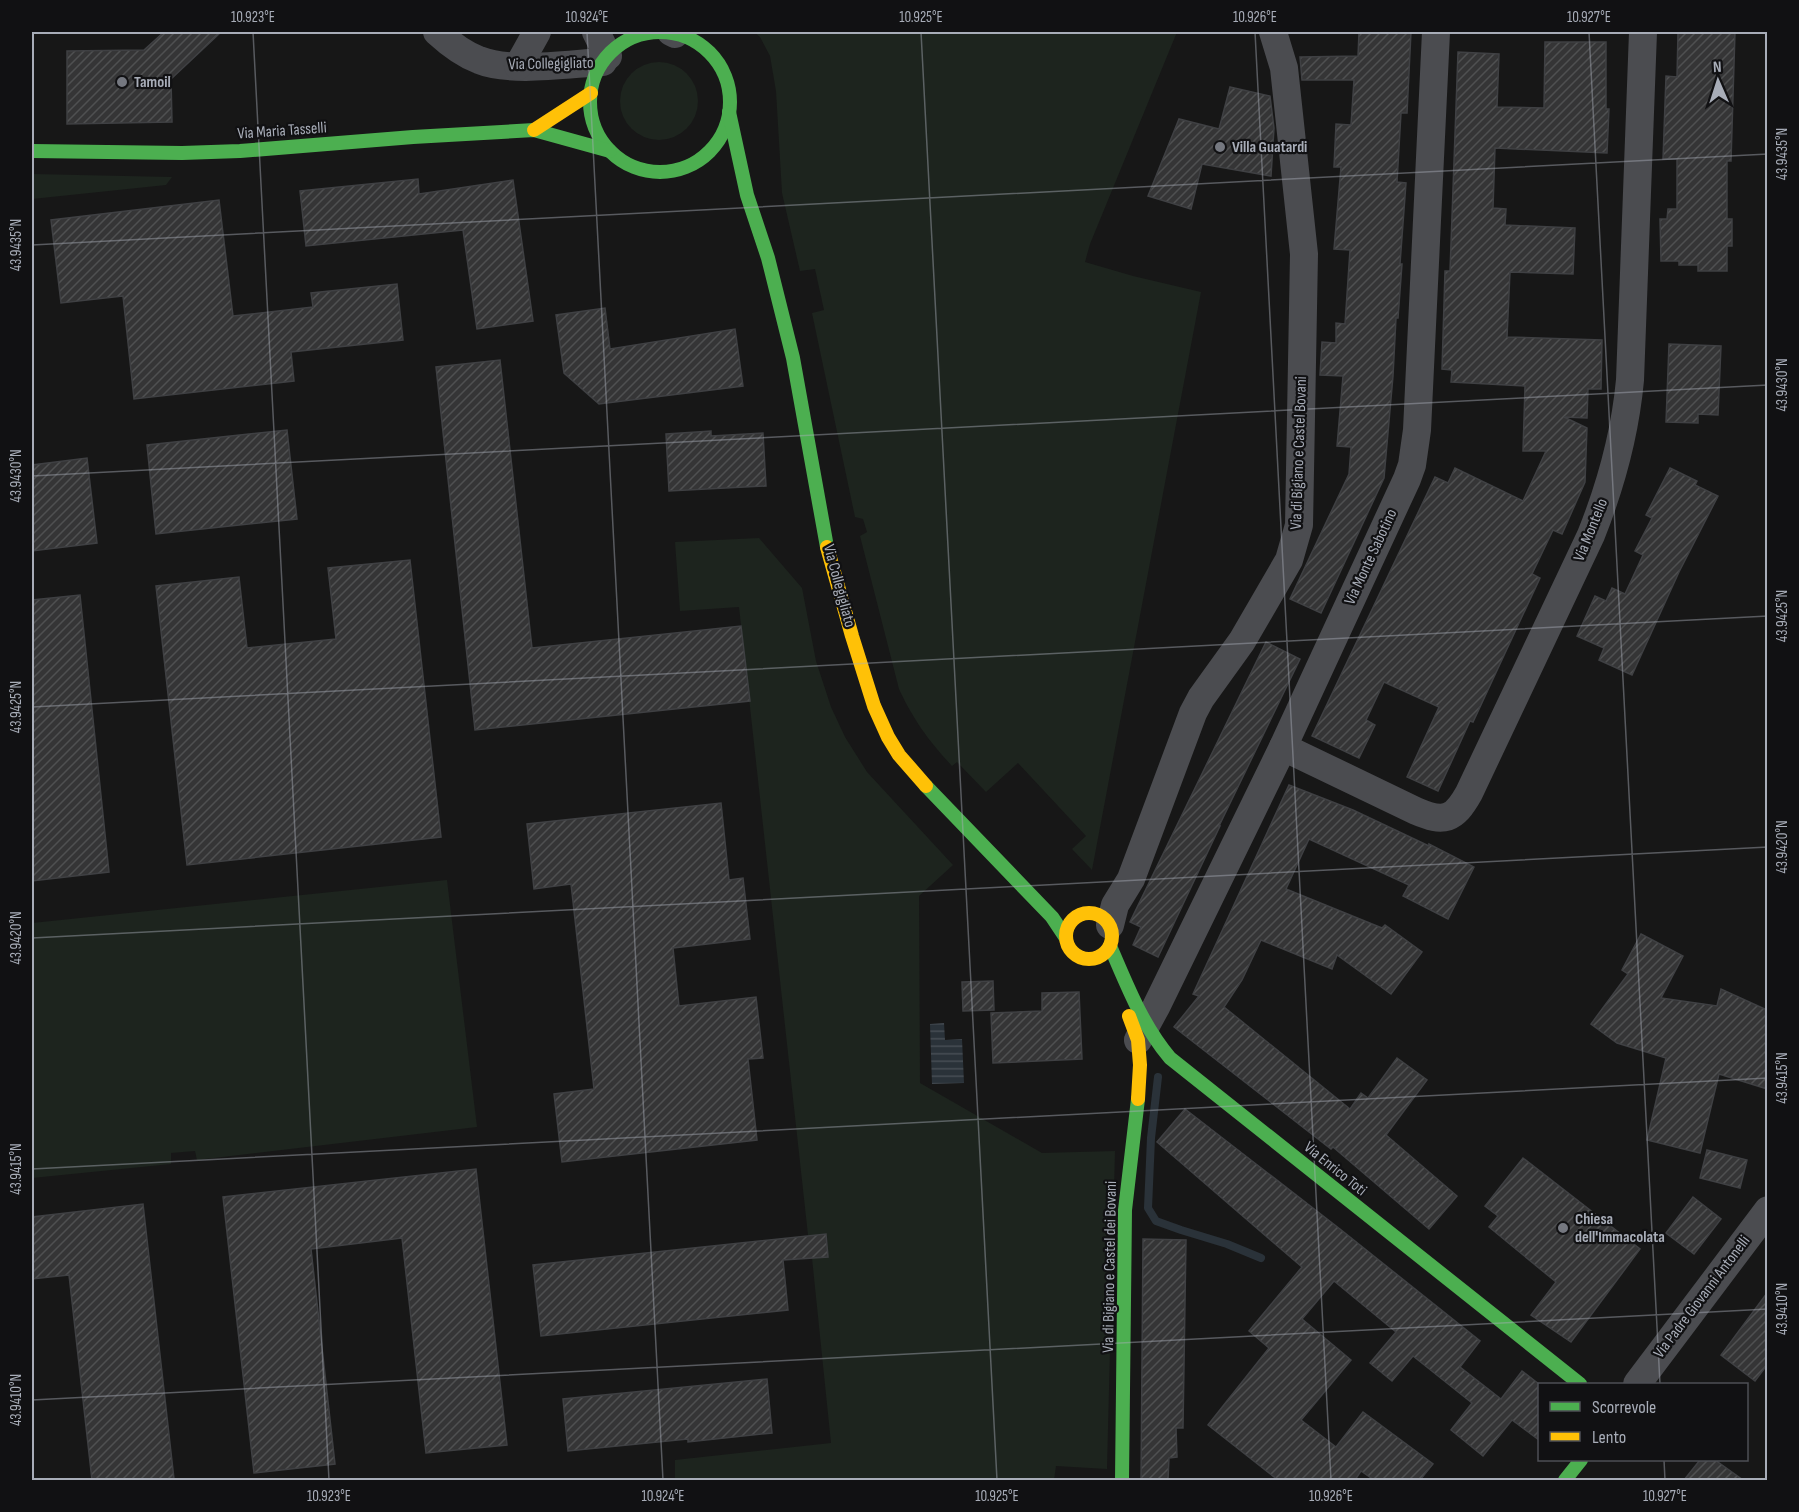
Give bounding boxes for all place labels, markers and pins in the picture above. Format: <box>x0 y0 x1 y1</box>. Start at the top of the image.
place label: Tamoil <box>134 73 171 92</box>
marker: Tamoil <box>115 75 129 89</box>
place label: Villa Guatardi <box>1232 138 1307 157</box>
marker: Villa Guatardi <box>1213 140 1227 154</box>
place label: Chiesa dell'Immacolata <box>1575 1210 1665 1247</box>
marker: Chiesa dell'Immacolata <box>1556 1221 1570 1235</box>

